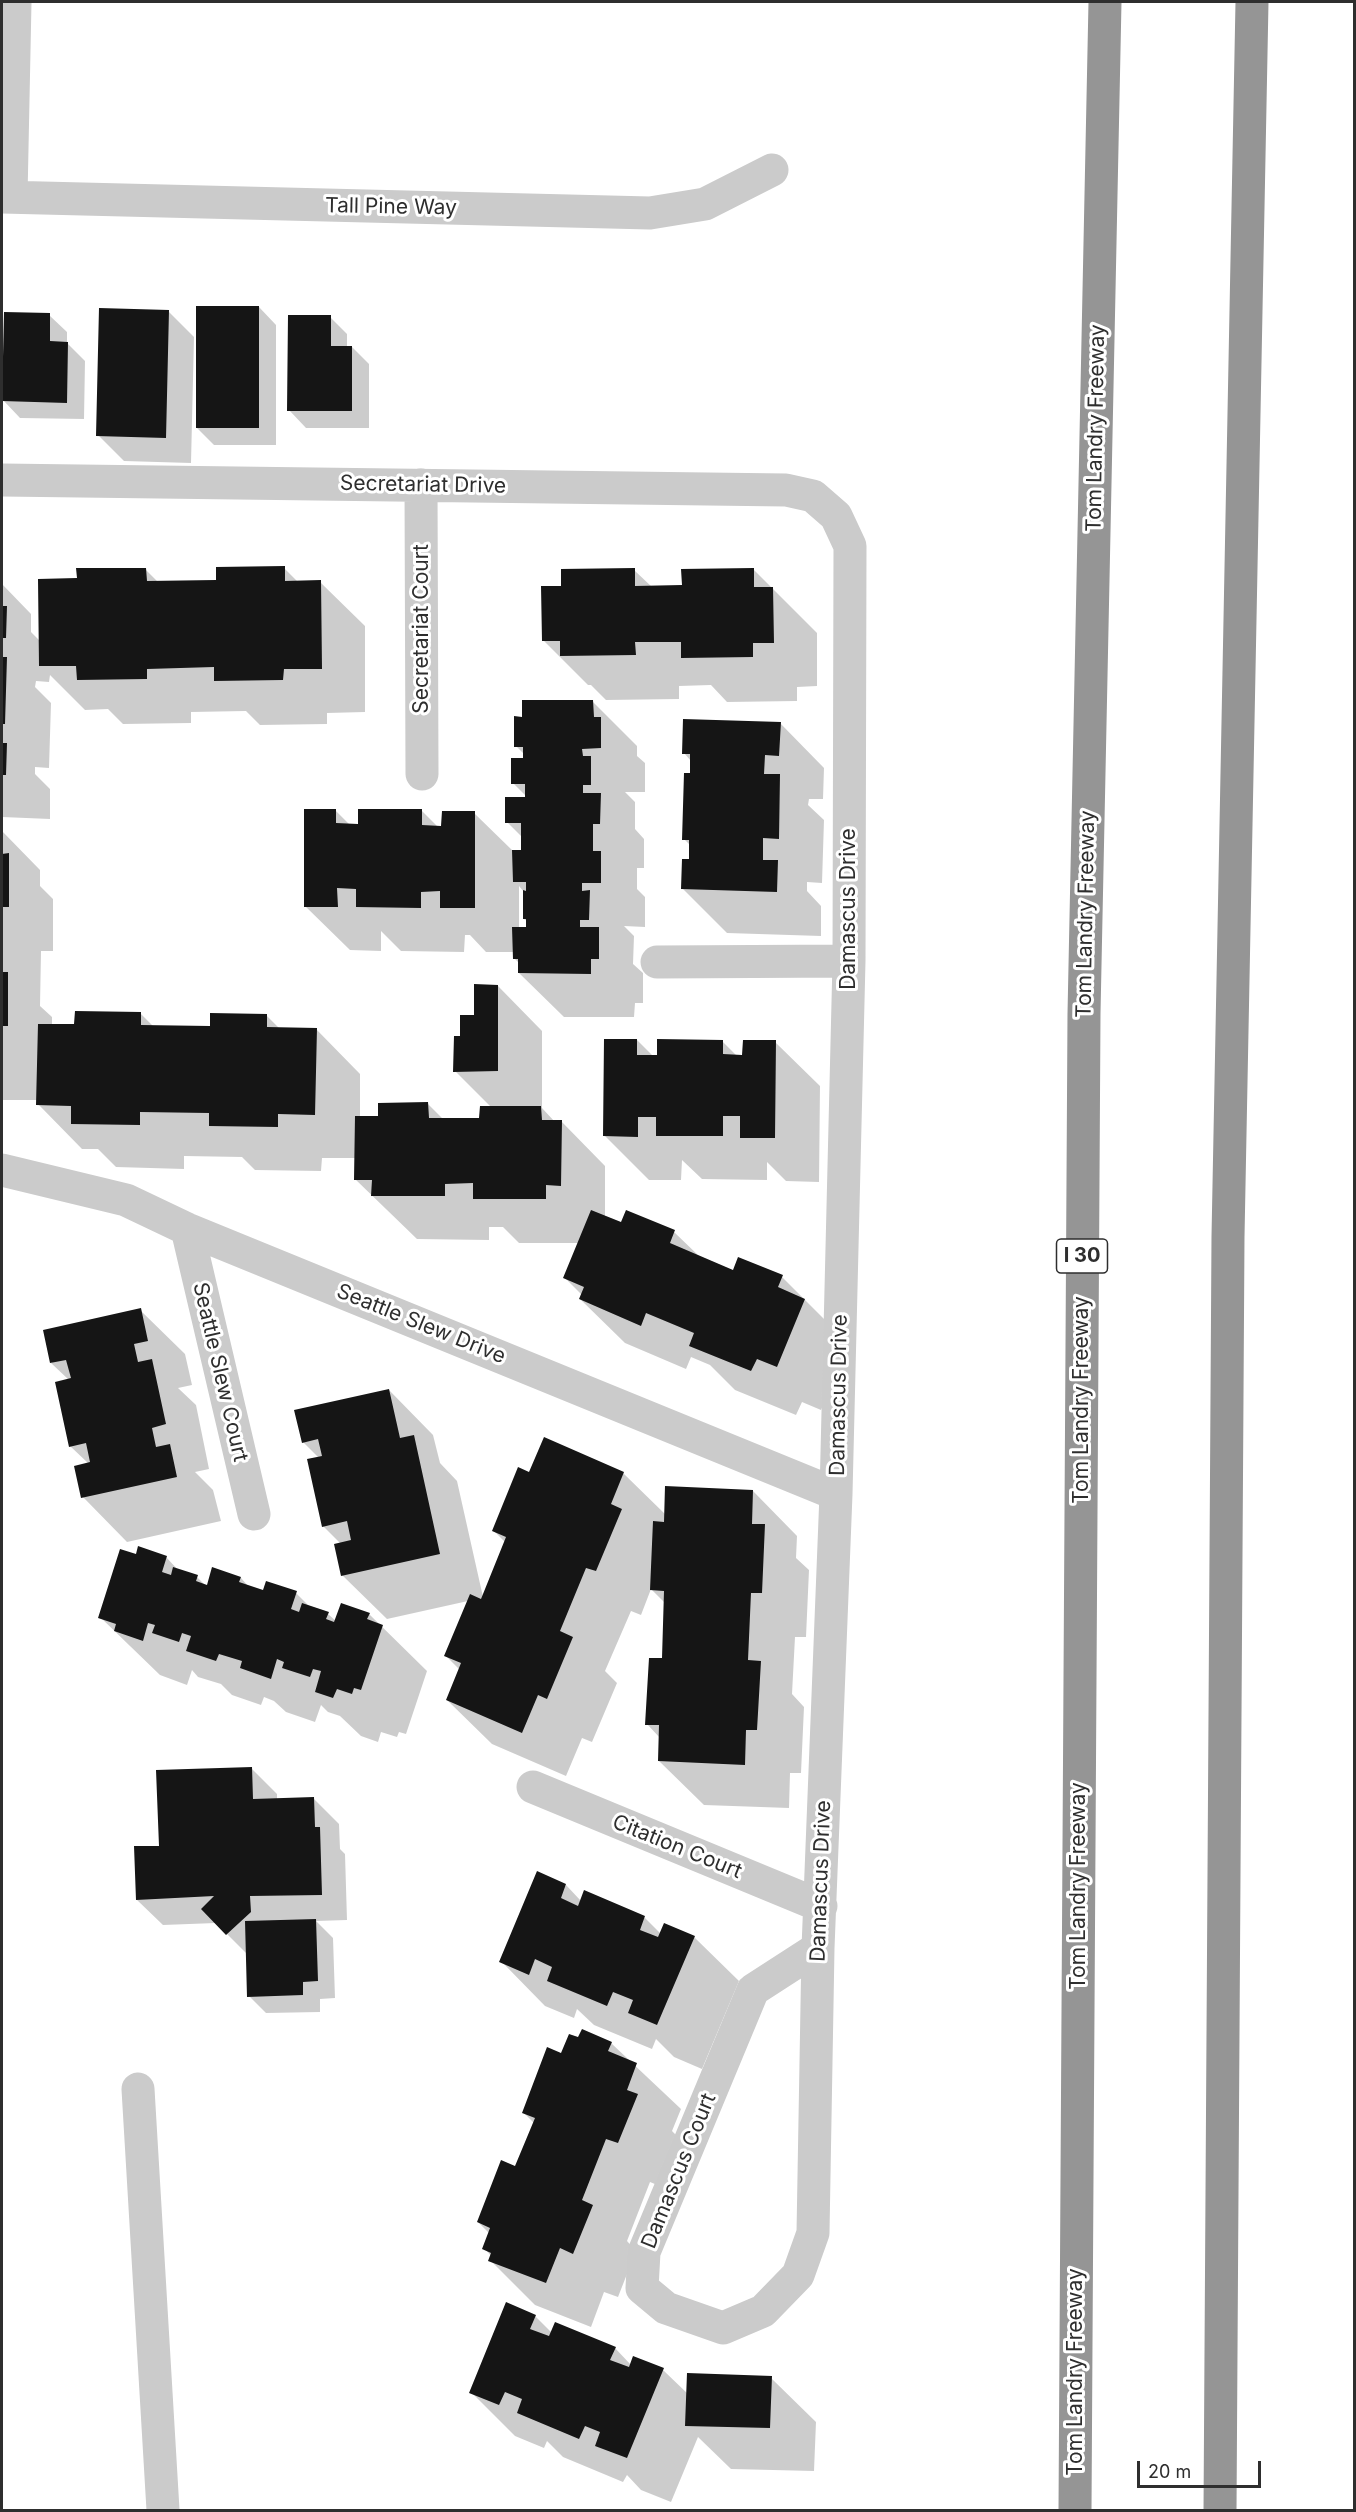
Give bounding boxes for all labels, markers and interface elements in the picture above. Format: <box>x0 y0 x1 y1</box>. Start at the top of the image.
street label: Tall Pine Way <box>325 193 457 221</box>
street label: Tom Landry Freeway <box>1082 324 1110 532</box>
street label: Secretariat Drive <box>340 471 506 499</box>
street label: Secretariat Court <box>409 544 435 714</box>
street label: Tom Landry Freeway <box>1072 810 1100 1018</box>
street label: Damascus Drive <box>836 828 862 990</box>
road number: I 30 <box>1056 1239 1108 1273</box>
street label: Seattle Slew Drive <box>333 1279 509 1369</box>
street label: Seattle Slew Court <box>187 1280 253 1464</box>
street label: Tom Landry Freeway <box>1069 1296 1095 1504</box>
street label: Damascus Drive <box>825 1314 853 1476</box>
street label: Tom Landry Freeway <box>1066 1782 1092 1990</box>
street label: Damascus Drive <box>806 1800 836 1962</box>
street label: Citation Court <box>609 1810 745 1884</box>
street label: Damascus Court <box>636 2090 722 2252</box>
street label: Tom Landry Freeway <box>1063 2268 1089 2476</box>
scale bar <box>1140 2449 1264 2487</box>
text: 20 m <box>1148 2461 1191 2482</box>

